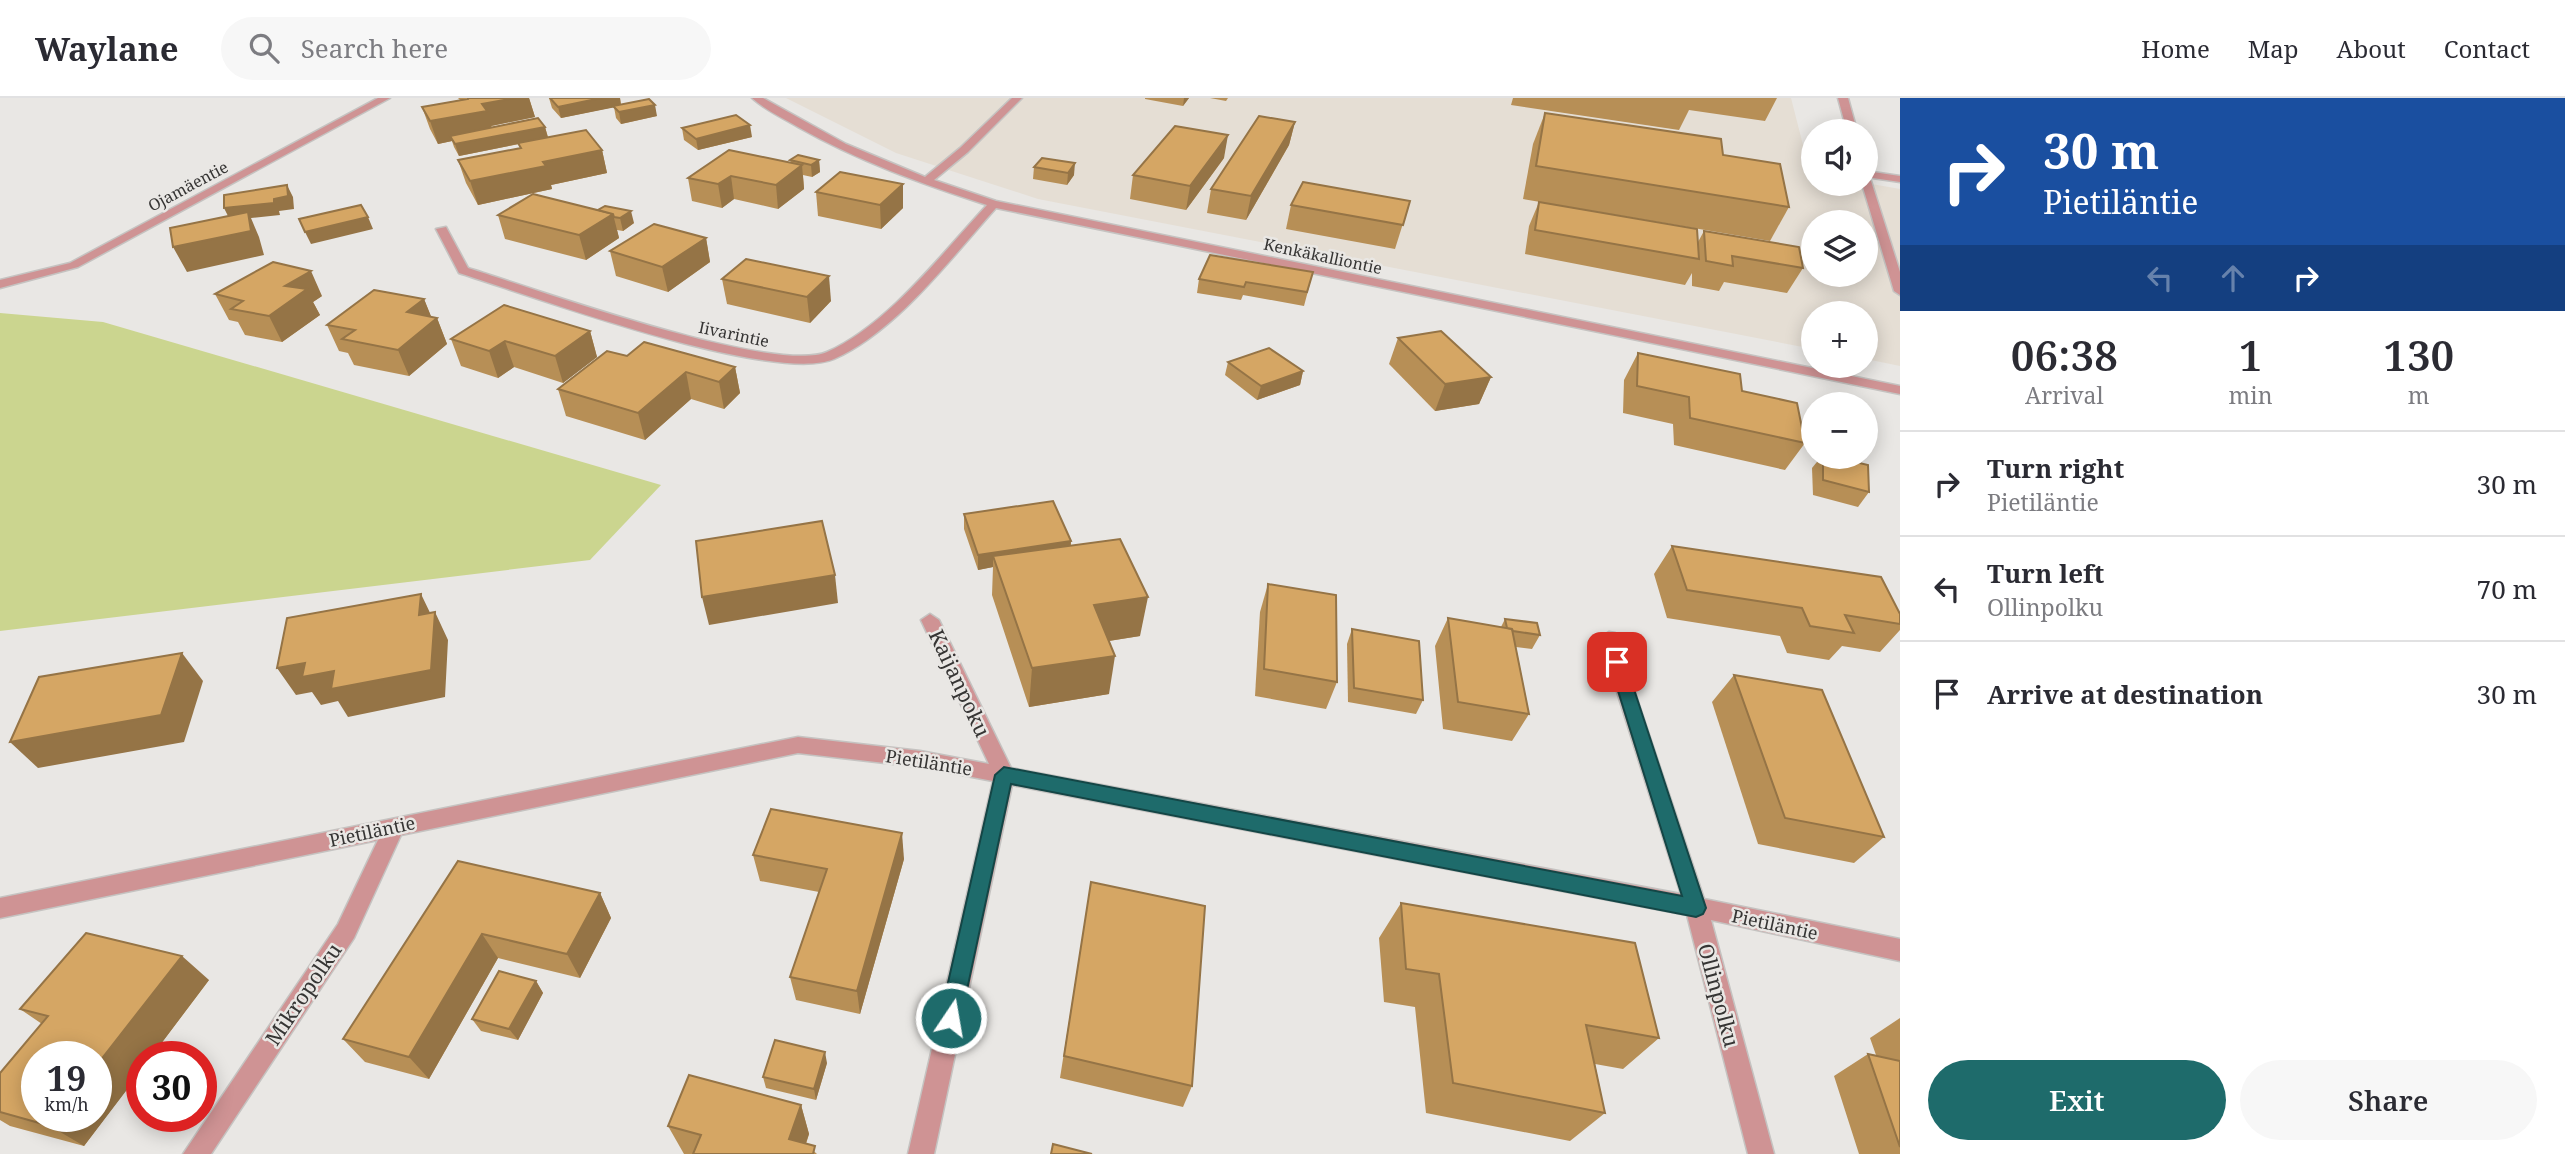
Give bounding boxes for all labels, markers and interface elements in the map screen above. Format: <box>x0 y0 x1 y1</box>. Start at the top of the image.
search box <box>221 17 711 80</box>
text: Waylane <box>35 26 179 71</box>
icon: search <box>245 29 283 67</box>
text: Search here <box>301 30 448 66</box>
text: Home <box>2141 32 2210 65</box>
text: Map <box>2248 32 2299 65</box>
text: About <box>2337 32 2406 65</box>
text: Contact <box>2444 32 2530 65</box>
text: 30 m <box>2043 117 2159 183</box>
map controls <box>1801 119 1878 469</box>
button: sound <box>1801 119 1878 196</box>
icon: right <box>1928 126 2019 217</box>
street label: Ojamäentie <box>144 156 232 216</box>
text: Pietiläntie <box>2043 180 2198 223</box>
button: layers <box>1801 210 1878 287</box>
street label: Kenkäkalliontie <box>1262 233 1384 279</box>
icon: left <box>2141 259 2179 297</box>
icon: ahead <box>2214 259 2252 297</box>
icon: right <box>2287 259 2325 297</box>
button: + <box>1801 301 1878 378</box>
street label: Iivarintie <box>697 316 771 352</box>
text: 06:38 <box>2011 326 2118 383</box>
text: 1 <box>2239 326 2262 383</box>
text: 130 <box>2383 326 2454 383</box>
text: Arrival <box>2025 379 2104 411</box>
text: min <box>2229 379 2273 411</box>
text: m <box>2408 379 2430 411</box>
button: − <box>1801 392 1878 469</box>
text: Turn right <box>1987 450 2124 486</box>
icon: right <box>1928 465 1966 503</box>
text: 30 m <box>2477 466 2537 502</box>
text: Pietiläntie <box>1987 486 2099 518</box>
text: Turn left <box>1987 555 2104 591</box>
icon: left <box>1928 570 1966 608</box>
text: 70 m <box>2477 571 2537 607</box>
text: Ollinpolku <box>1987 591 2103 623</box>
street label: Kaijanpoku <box>923 625 997 741</box>
pin <box>1587 632 1647 692</box>
icon: arrive <box>1598 643 1636 681</box>
icon: arrive <box>1928 675 1966 713</box>
text: Arrive at destination <box>1987 676 2263 712</box>
text: 30 m <box>2477 676 2537 712</box>
street label: Pietiläntie <box>884 743 974 781</box>
street label: Pietiläntie <box>327 810 417 852</box>
street label: Pietiläntie <box>1730 903 1820 945</box>
street label: Mikropolku <box>258 937 348 1051</box>
street label: Ollinpolku <box>1692 940 1746 1050</box>
position arrow <box>914 981 988 1055</box>
speed limit sign: 30 <box>126 1041 217 1132</box>
text: 19 <box>47 1054 86 1101</box>
button: Exit <box>1928 1060 2226 1140</box>
button: Share <box>2240 1060 2537 1140</box>
text: km/h <box>44 1092 89 1116</box>

